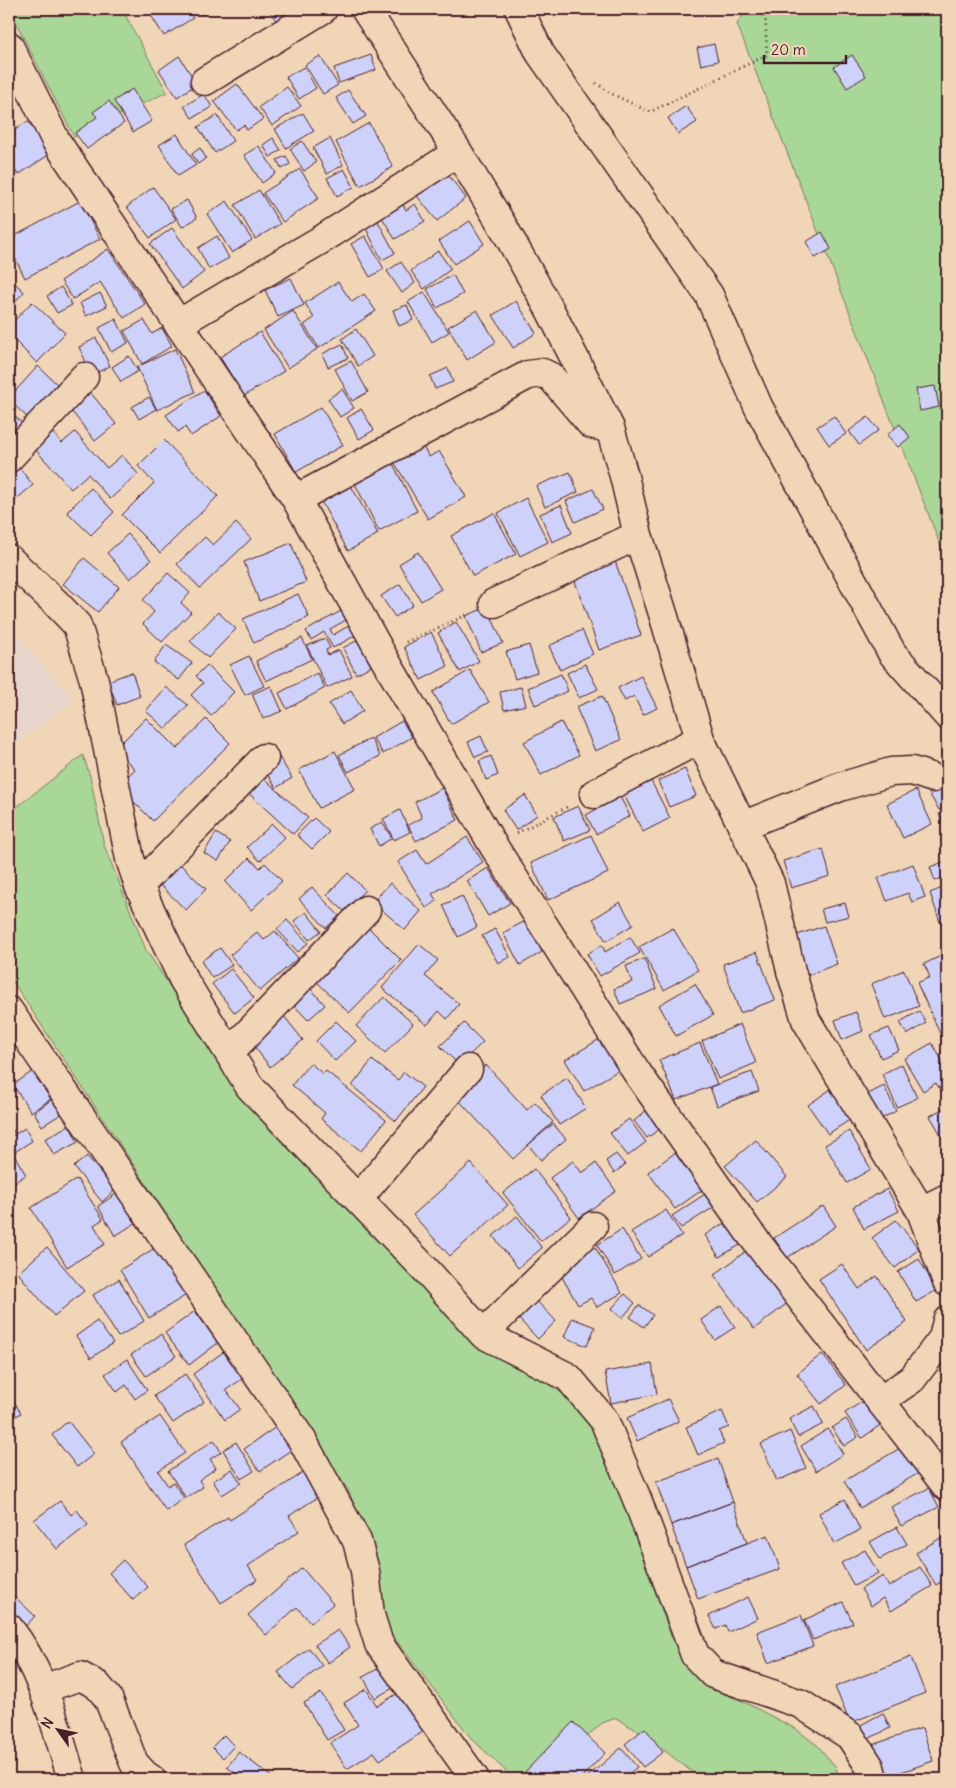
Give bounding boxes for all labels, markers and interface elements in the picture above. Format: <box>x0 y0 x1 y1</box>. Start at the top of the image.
scale bar <box>764 32 846 64</box>
text: 20 m <box>771 40 806 59</box>
north arrow <box>32 1706 82 1756</box>
text: N <box>37 1714 57 1732</box>

